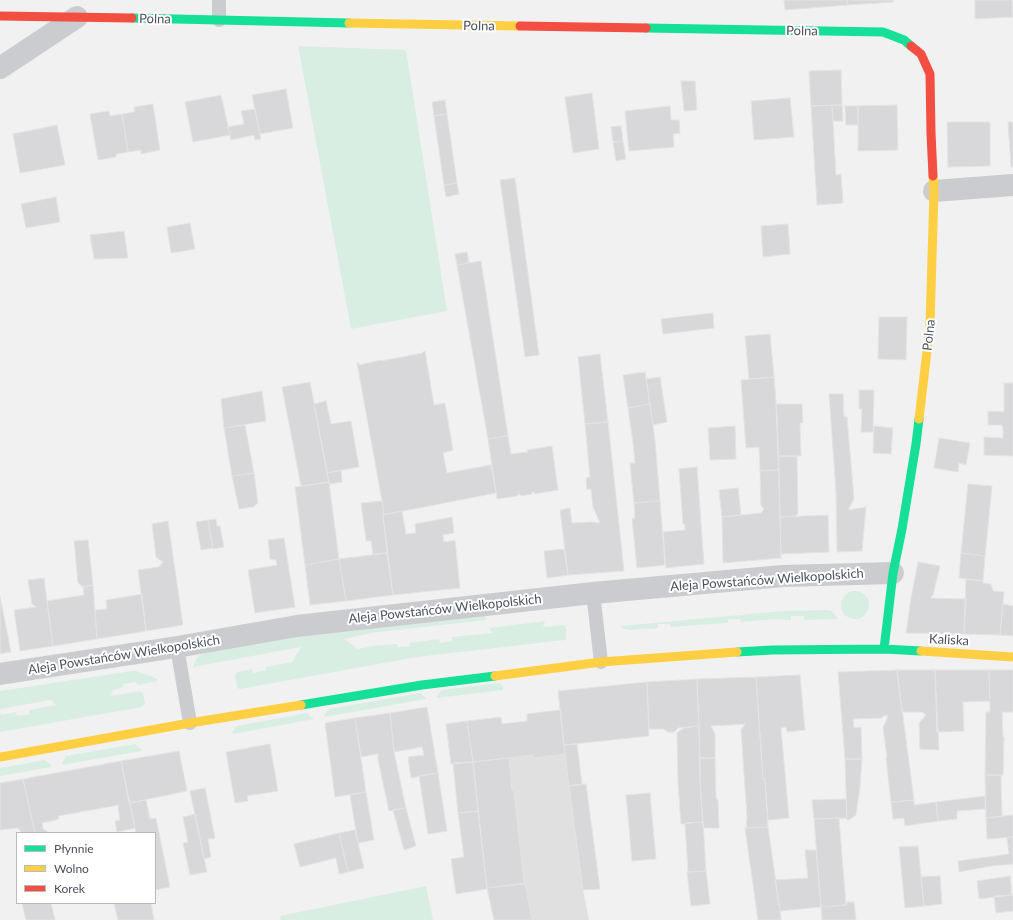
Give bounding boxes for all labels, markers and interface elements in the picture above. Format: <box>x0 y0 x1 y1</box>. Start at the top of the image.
street label: Polna <box>139 11 171 27</box>
street label: Polna <box>463 18 495 34</box>
street label: Polna <box>786 23 818 39</box>
street label: Polna <box>920 318 938 352</box>
street label: Aleja Powstańców Wielkopolskich <box>670 565 864 595</box>
street label: Aleja Powstańców Wielkopolskich <box>348 591 542 627</box>
street label: Kaliska <box>929 631 969 649</box>
street label: Aleja Powstańców Wielkopolskich <box>27 632 221 678</box>
legend <box>16 832 156 904</box>
text: Płynnie <box>54 841 94 856</box>
text: Wolno <box>54 861 89 876</box>
text: Korek <box>54 881 85 896</box>

